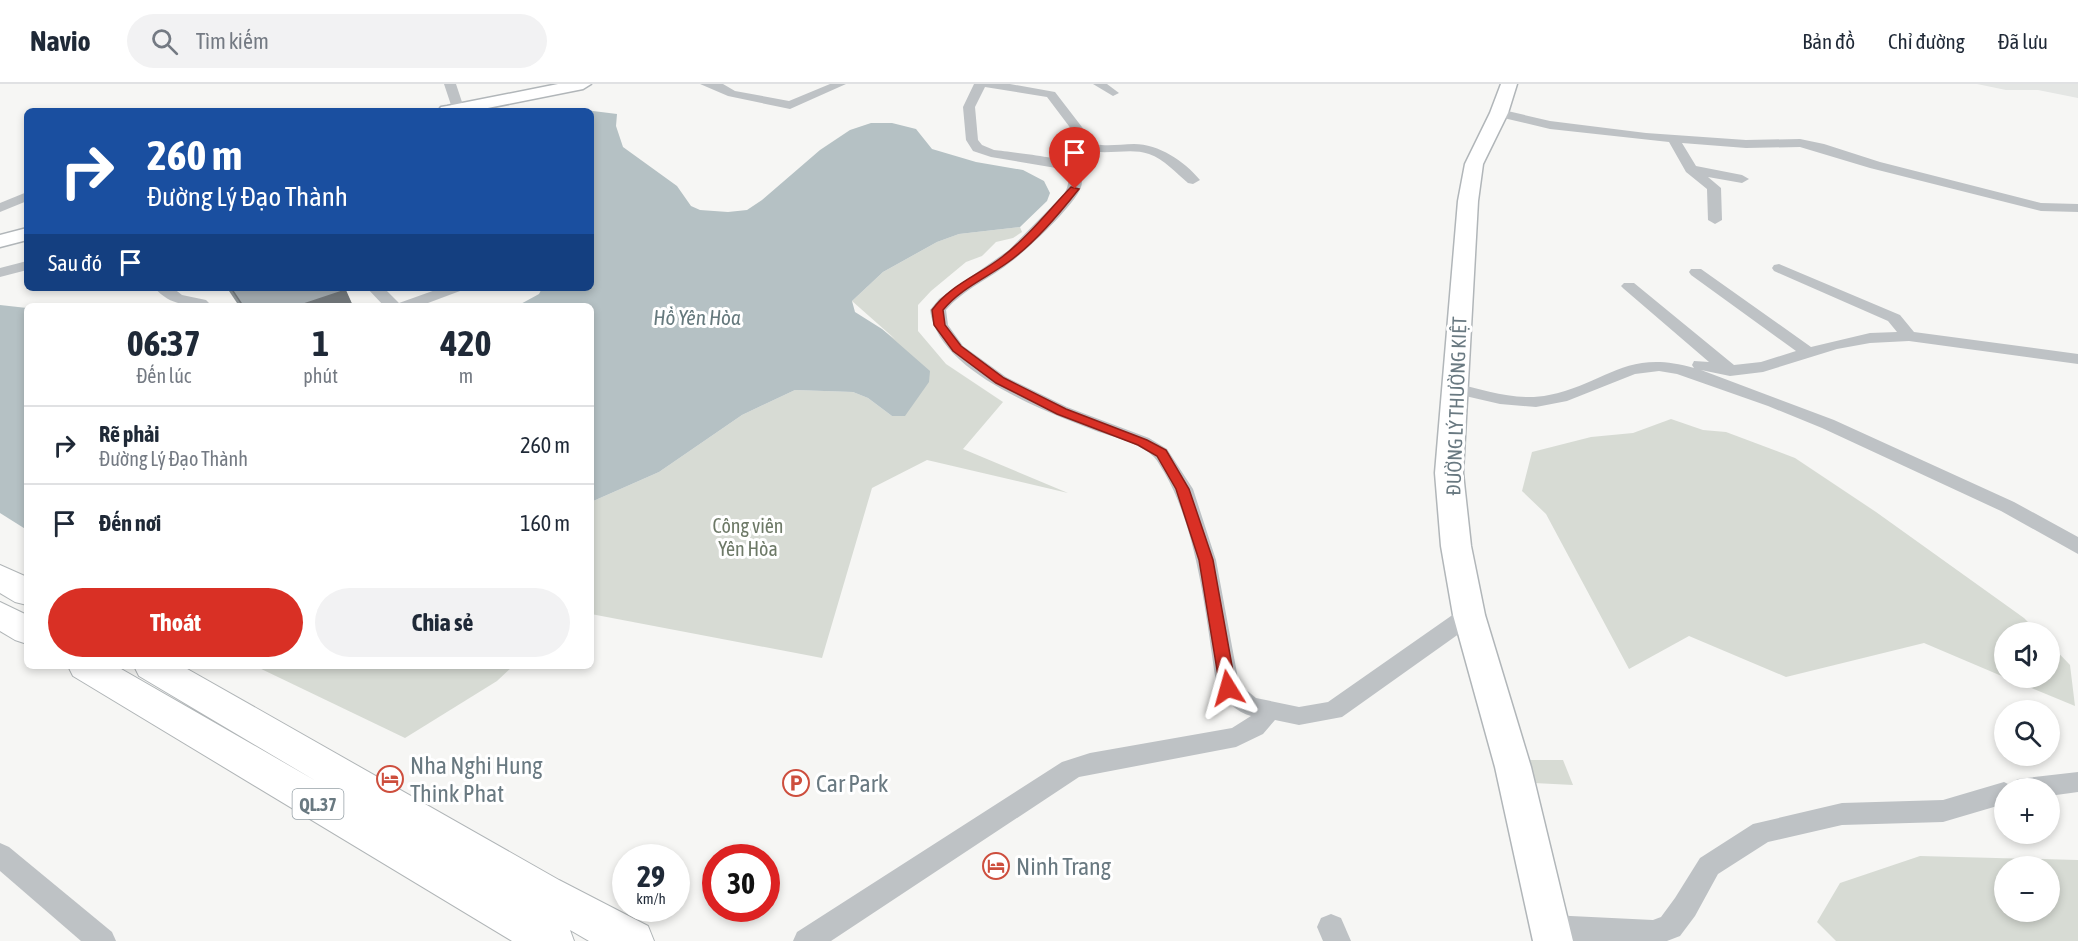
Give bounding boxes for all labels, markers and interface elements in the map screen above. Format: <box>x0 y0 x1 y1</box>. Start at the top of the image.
search box <box>127 14 547 68</box>
text: Navio <box>30 25 91 57</box>
icon: search <box>148 25 181 58</box>
text: Tìm kiếm <box>196 28 269 54</box>
text: Bản đồ <box>1802 29 1855 53</box>
text: Chỉ đường <box>1888 29 1965 53</box>
text: Đã lưu <box>1998 29 2048 53</box>
pin <box>1049 127 1100 189</box>
text: 260 m <box>147 131 242 179</box>
icon: right <box>48 132 126 210</box>
icon: arrive <box>1058 136 1091 169</box>
text: Đường Lý Đạo Thành <box>147 181 348 212</box>
icon: arrive <box>114 246 147 279</box>
text: Sau đó <box>48 250 102 276</box>
water label: Hồ Yên Hòa <box>653 305 741 329</box>
street label: ĐƯỜNG LÝ THƯỜNG KIỆT <box>1441 316 1471 496</box>
text: 06:37 <box>127 322 201 364</box>
text: 1 <box>312 322 329 364</box>
text: 420 <box>441 322 491 364</box>
text: Đến lúc <box>136 364 191 387</box>
text: phút <box>303 364 338 387</box>
text: m <box>459 364 473 387</box>
text: Rẽ phải <box>99 421 159 447</box>
icon: right <box>48 429 81 462</box>
text: 260 m <box>520 432 570 458</box>
text: Đường Lý Đạo Thành <box>99 447 248 470</box>
icon: arrive <box>48 507 81 540</box>
text: Đến nơi <box>99 510 161 536</box>
text: 160 m <box>520 510 570 536</box>
park label: Công viên Yên Hòa <box>712 514 784 560</box>
button: Thoát <box>48 588 303 657</box>
button: Chia sẻ <box>315 588 570 657</box>
map controls <box>1994 622 2060 922</box>
button: sound <box>1994 622 2060 688</box>
position arrow <box>1196 656 1260 720</box>
button: search <box>1994 700 2060 766</box>
place label: Nha Nghi Hung Think Phat <box>410 752 543 807</box>
hotel icon: Nha Nghi Hung Think Phat <box>375 764 405 794</box>
parking icon: Car Park <box>781 768 811 798</box>
place label: Car Park <box>816 770 889 797</box>
button: + <box>1994 778 2060 844</box>
road number: QL.37 <box>292 789 344 819</box>
speed limit sign: 30 <box>702 844 780 922</box>
hotel icon: Ninh Trang <box>981 851 1011 881</box>
place label: Ninh Trang <box>1016 853 1112 880</box>
button: − <box>1994 856 2060 922</box>
text: 29 <box>637 859 665 893</box>
text: km/h <box>636 890 666 907</box>

